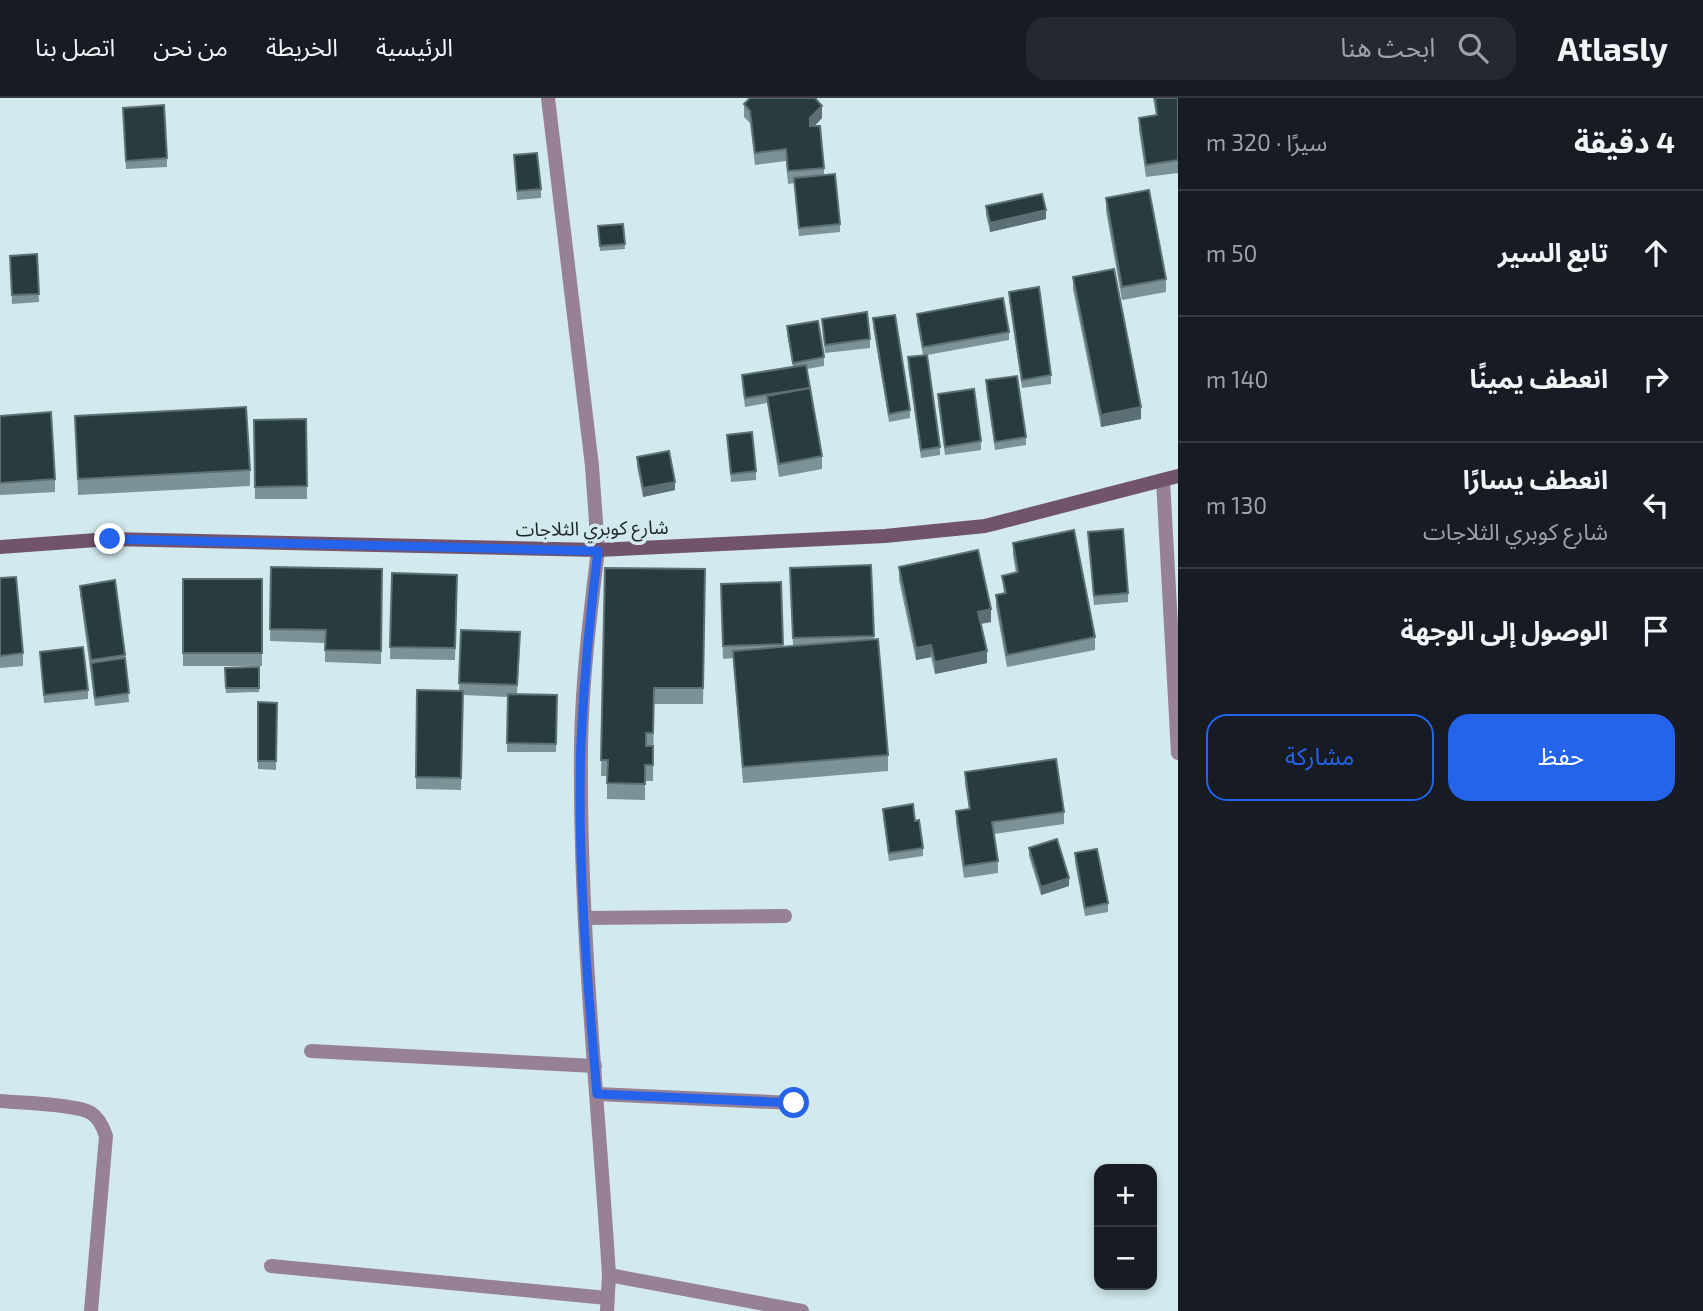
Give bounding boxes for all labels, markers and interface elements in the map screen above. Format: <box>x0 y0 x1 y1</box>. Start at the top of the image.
search box <box>1026 17 1516 80</box>
text: Atlasly <box>1558 28 1668 68</box>
icon: search <box>1454 29 1492 67</box>
text: ابحث هنا <box>1340 31 1436 62</box>
text: اتصل بنا <box>35 32 115 61</box>
text: من نحن <box>153 32 228 61</box>
text: الخريطة <box>266 32 338 61</box>
text: الرئيسية <box>376 32 453 61</box>
text: 4 دقيقة <box>1574 123 1675 159</box>
text: سيرًا · 320 m <box>1206 128 1327 156</box>
icon: ahead <box>1637 234 1675 272</box>
text: تابع السير <box>1498 236 1608 267</box>
text: 50 m <box>1206 239 1258 267</box>
icon: right <box>1637 360 1675 398</box>
text: انعطف يمينًا <box>1469 362 1608 393</box>
text: 140 m <box>1206 365 1268 393</box>
text: انعطف يسارًا <box>1463 463 1608 494</box>
icon: left <box>1637 486 1675 524</box>
text: 130 m <box>1206 491 1267 519</box>
street label: شارع كوبري الثلاجات <box>515 515 669 545</box>
text: شارع كوبري الثلاجات <box>1423 517 1608 545</box>
route end <box>94 523 125 554</box>
icon: arrive <box>1637 612 1675 650</box>
text: الوصول إلى الوجهة <box>1400 614 1608 645</box>
button: مشاركة <box>1206 714 1434 801</box>
button: حفظ <box>1448 714 1675 801</box>
route start <box>778 1087 809 1118</box>
map controls <box>1094 1164 1157 1290</box>
button: + <box>1094 1164 1157 1227</box>
button: − <box>1094 1227 1157 1290</box>

